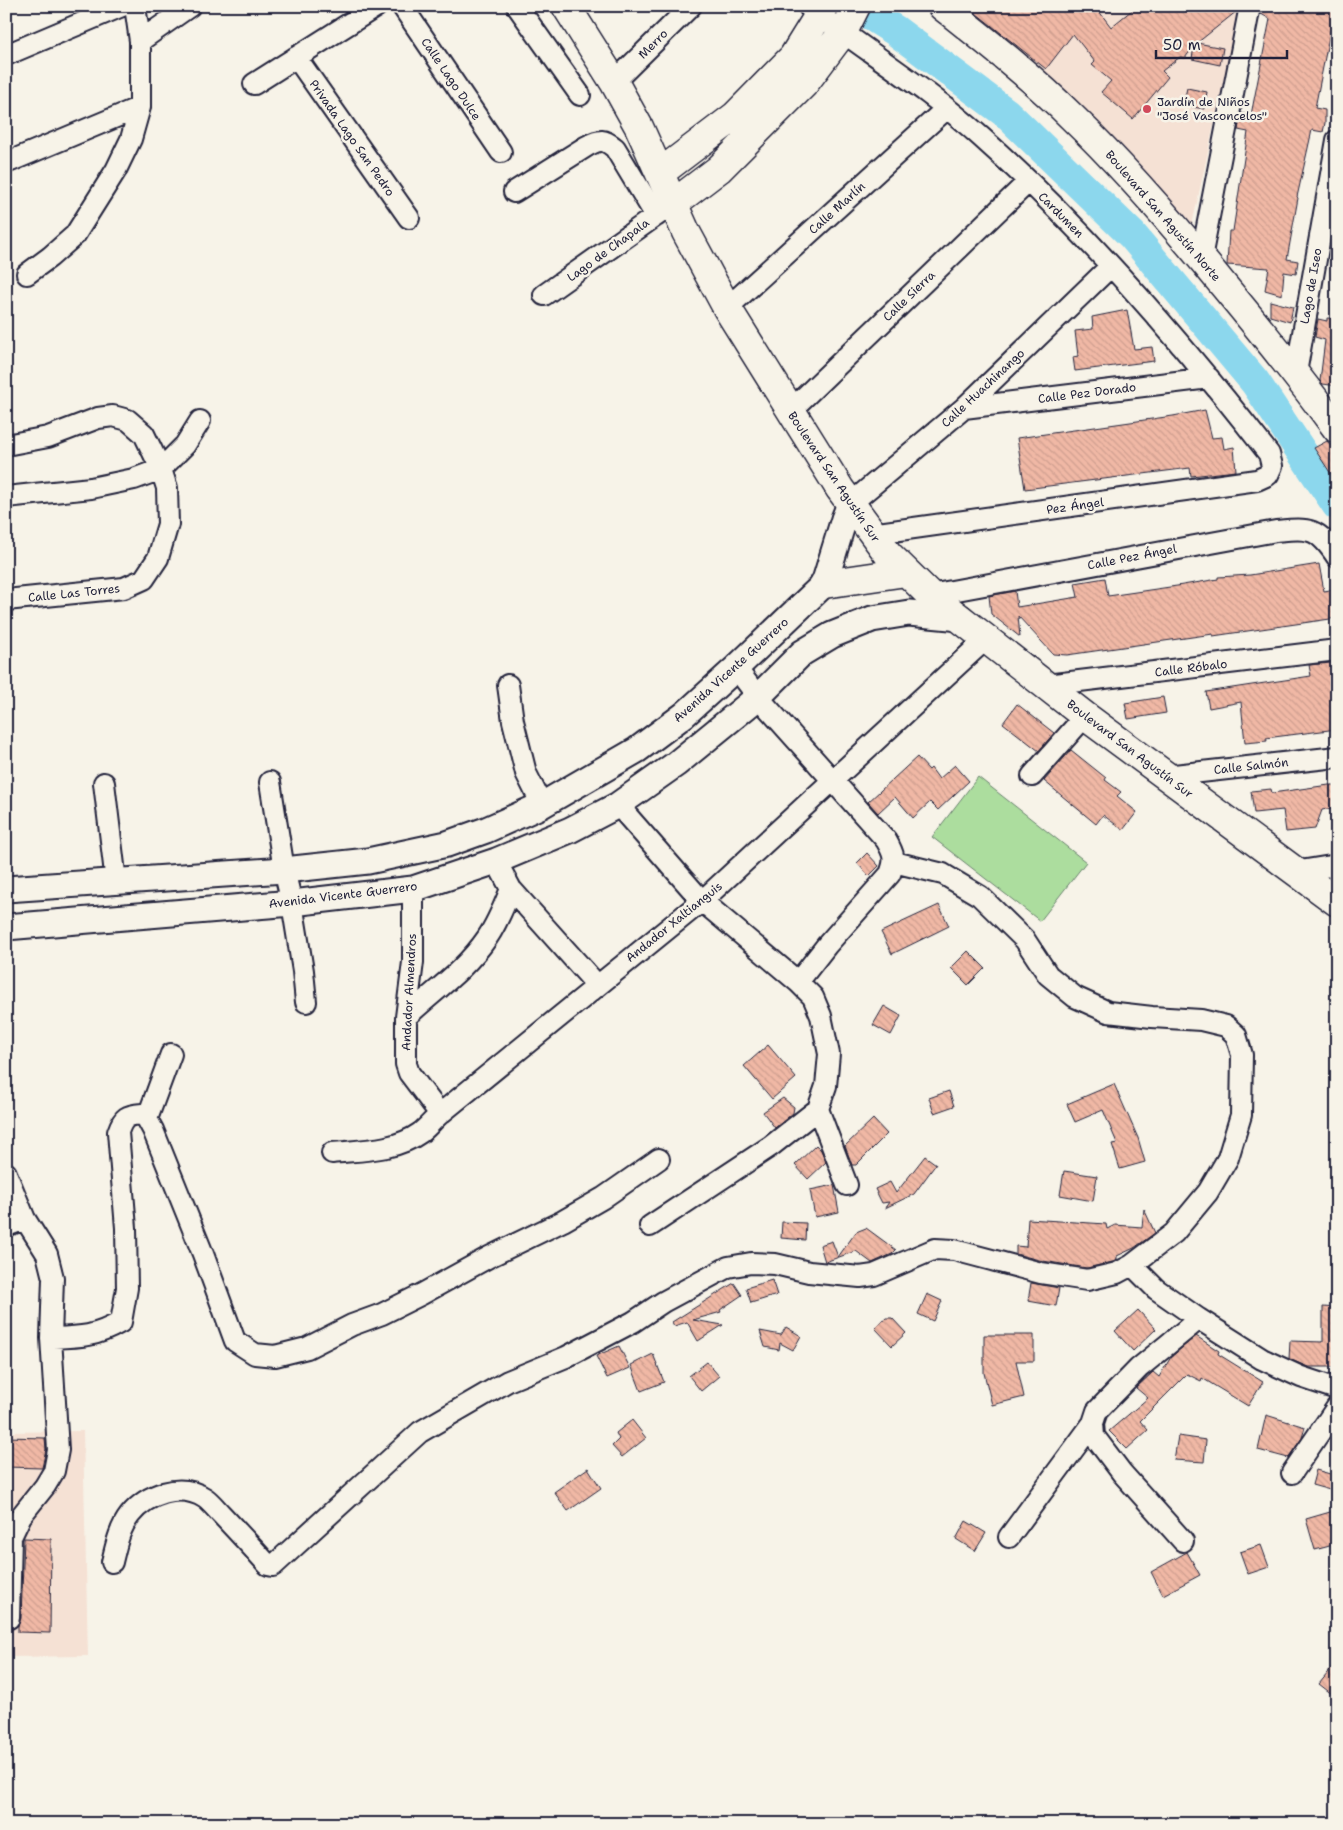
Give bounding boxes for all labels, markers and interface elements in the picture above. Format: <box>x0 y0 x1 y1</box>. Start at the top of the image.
street label: Merro <box>635 26 671 62</box>
scale bar <box>1156 28 1287 60</box>
street label: Calle Lago Dulce <box>417 35 485 123</box>
text: 50 m <box>1163 35 1201 55</box>
street label: Privada Lago San Pedro <box>306 77 398 199</box>
place label: Jardín de Niños "José Vasconcelos" <box>1157 94 1267 124</box>
marker: Jardín de Niños "José Vasconcelos" <box>1141 103 1153 115</box>
street label: Boulevard San Agustín Norte <box>1102 147 1224 285</box>
street label: Calle Marlín <box>805 178 869 238</box>
street label: Cardumen <box>1035 189 1087 241</box>
street label: Lago de Chapala <box>564 214 653 285</box>
street label: Lago de Iseo <box>1296 247 1326 325</box>
street label: Calle Sierra <box>879 267 939 325</box>
street label: Calle Huachinango <box>938 345 1028 431</box>
street label: Calle Pez Dorado <box>1037 379 1137 407</box>
street label: Boulevard San Agustín Sur <box>784 409 884 546</box>
street label: Pez Ángel <box>1045 494 1105 518</box>
street label: Calle Pez Ángel <box>1086 540 1178 573</box>
street label: Calle Las Torres <box>27 580 121 606</box>
street label: Avenida Vicente Guerrero <box>670 614 792 726</box>
street label: Calle Róbalo <box>1154 656 1228 680</box>
street label: Boulevard San Agustín Sur <box>1064 696 1197 802</box>
street label: Calle Salmón <box>1213 754 1289 778</box>
street label: Avenida Vicente Guerrero <box>268 878 418 912</box>
street label: Andador Xaltianguis <box>622 878 726 966</box>
street label: Andador Almendros <box>398 933 420 1051</box>

